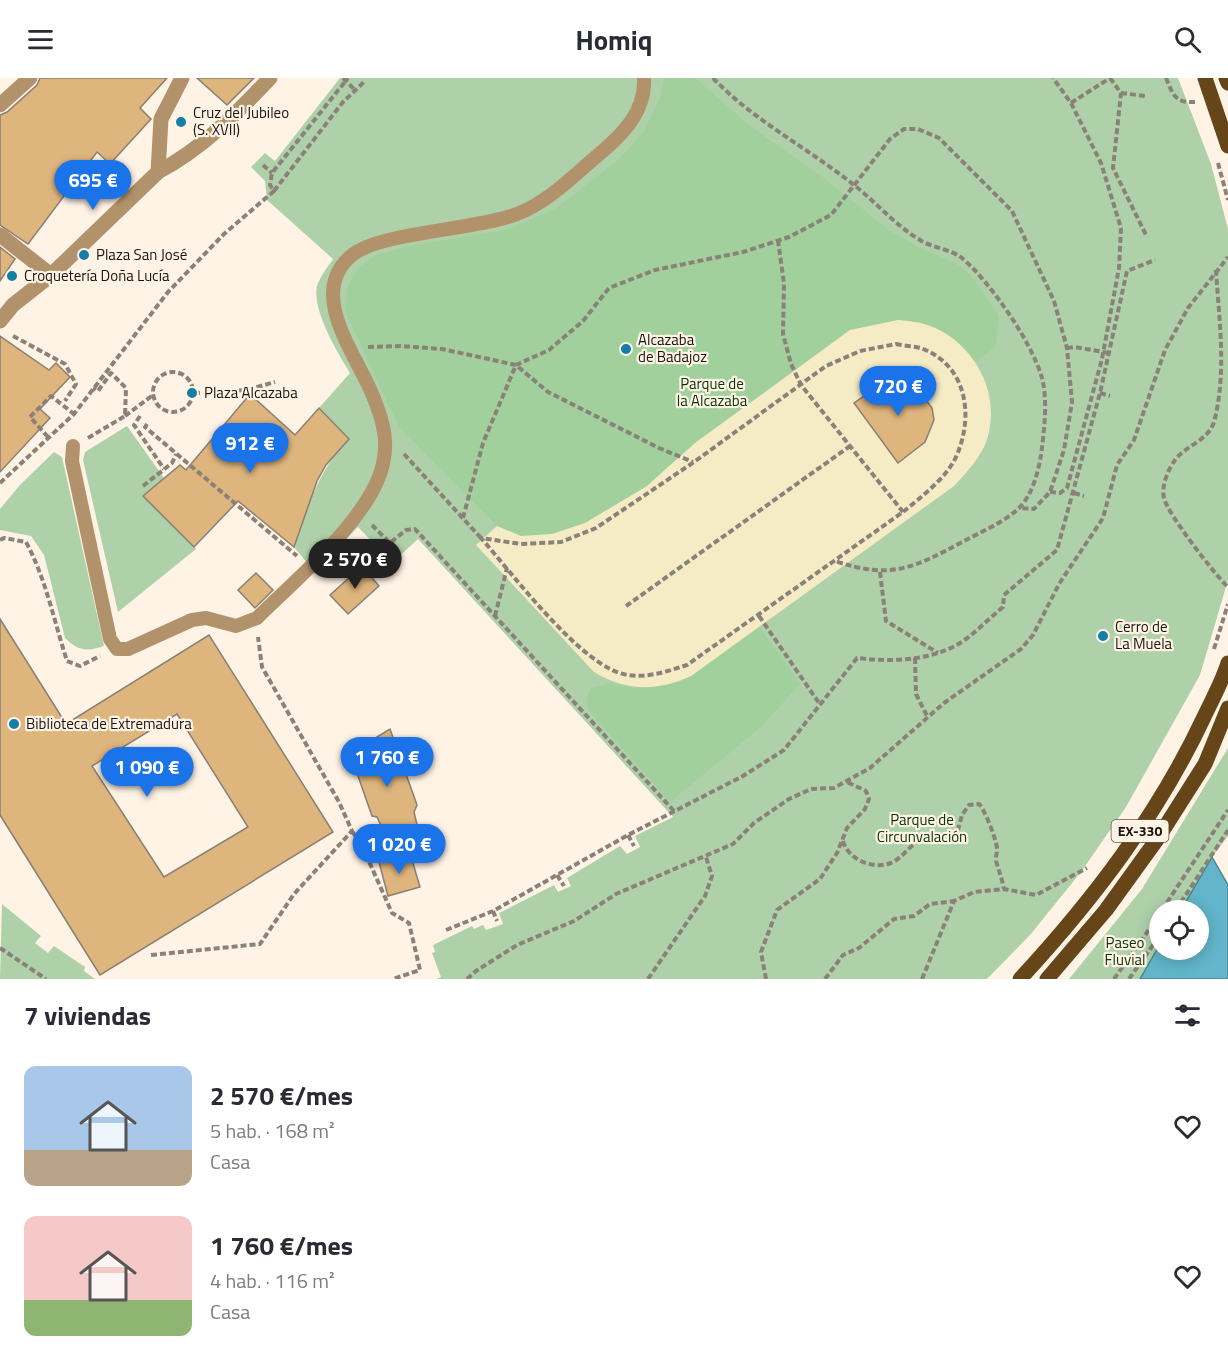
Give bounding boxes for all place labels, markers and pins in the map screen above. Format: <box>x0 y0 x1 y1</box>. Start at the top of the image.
place label: Cruz del Jubileo (S. XVII) <box>193 101 289 141</box>
marker: Cruz del Jubileo (S. XVII) <box>174 115 188 129</box>
pin: 695 € <box>51 160 135 211</box>
place label: Plaza San José <box>96 243 187 266</box>
marker: Plaza San José <box>77 248 91 262</box>
place label: Croquetería Doña Lucía <box>24 264 170 287</box>
marker: Croquetería Doña Lucía <box>5 269 19 283</box>
place label: Alcazaba de Badajoz <box>638 328 707 368</box>
marker: Alcazaba de Badajoz <box>619 342 633 356</box>
pin: 720 € <box>856 366 940 417</box>
place label: Plaza Alcazaba <box>204 381 298 404</box>
marker: Plaza Alcazaba <box>185 386 199 400</box>
pin: 912 € <box>208 423 292 474</box>
pin: 2 570 € <box>300 539 410 590</box>
place label: Cerro de La Muela <box>1115 615 1173 655</box>
marker: Cerro de La Muela <box>1096 629 1110 643</box>
place label: Biblioteca de Extremadura <box>26 712 192 735</box>
marker: Biblioteca de Extremadura <box>7 717 21 731</box>
pin: 1 760 € <box>332 737 442 788</box>
pin: 1 090 € <box>92 747 202 798</box>
pin: 1 020 € <box>344 824 454 875</box>

